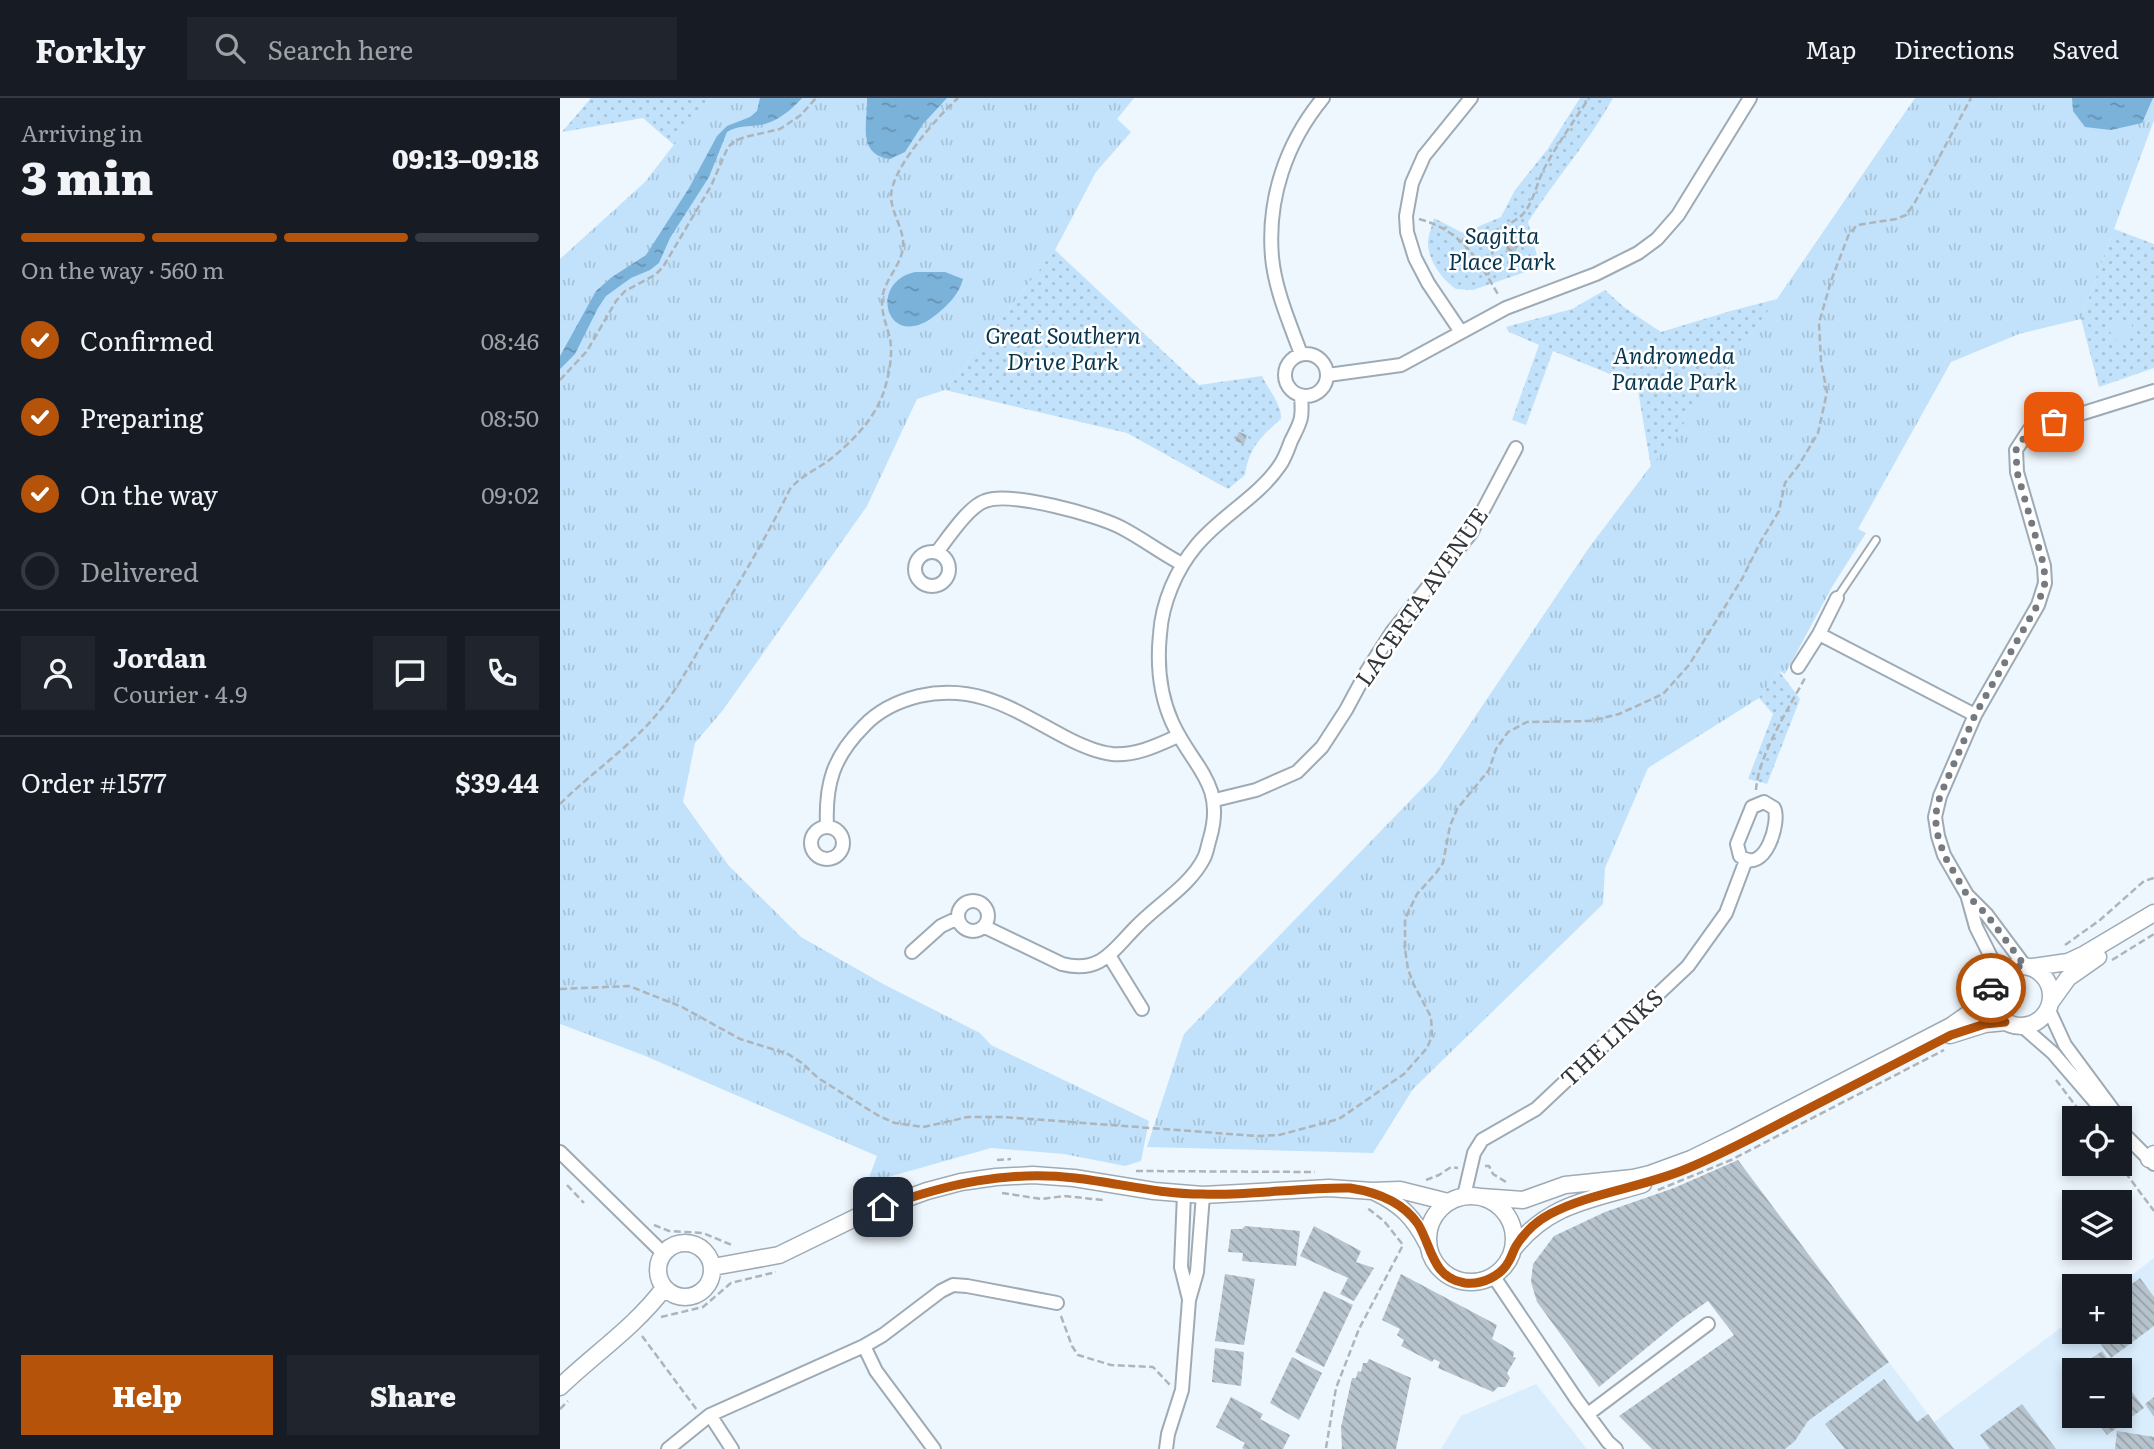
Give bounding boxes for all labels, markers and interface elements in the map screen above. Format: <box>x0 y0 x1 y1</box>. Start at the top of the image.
search box <box>187 17 677 80</box>
text: Forkly <box>35 24 145 73</box>
icon: search <box>211 29 249 67</box>
text: Search here <box>267 29 413 68</box>
text: Map <box>1805 31 1856 66</box>
text: Directions <box>1894 31 2014 66</box>
text: Saved <box>2052 31 2119 66</box>
text: Arriving in <box>21 115 143 149</box>
text: 09:13–09:18 <box>392 138 539 177</box>
text: 3 min <box>21 141 153 209</box>
park label: Sagitta Place Park <box>1448 217 1556 277</box>
text: On the way · 560 m <box>21 252 224 286</box>
park label: Great Southern Drive Park <box>985 317 1141 377</box>
text: Confirmed <box>80 320 214 359</box>
icon: check <box>21 321 59 359</box>
text: 08:46 <box>481 323 539 357</box>
park label: Andromeda Parade Park <box>1611 337 1737 397</box>
pin <box>2024 392 2084 452</box>
text: Preparing <box>80 397 203 436</box>
icon: check <box>21 398 59 436</box>
text: 08:50 <box>480 400 539 434</box>
icon: bag <box>2035 403 2073 441</box>
text: On the way <box>80 474 218 513</box>
icon: check <box>21 475 59 513</box>
text: 09:02 <box>481 477 539 511</box>
street label: LACERTA AVENUE <box>1346 500 1495 692</box>
text: Delivered <box>80 551 199 590</box>
button: person <box>21 636 95 710</box>
button: chat <box>373 636 447 710</box>
button: phone <box>465 636 539 710</box>
text: Jordan <box>113 637 207 676</box>
text: Courier · 4.9 <box>113 676 247 710</box>
text: Order #1577 <box>21 762 167 801</box>
text: $39.44 <box>455 762 539 801</box>
courier <box>1956 953 2026 1023</box>
icon: car <box>1972 969 2010 1007</box>
street label: THE LINKS <box>1552 980 1670 1093</box>
map controls <box>2062 1106 2132 1428</box>
button: locate <box>2062 1106 2132 1176</box>
pin <box>853 1177 913 1237</box>
icon: home <box>864 1188 902 1226</box>
button: layers <box>2062 1190 2132 1260</box>
button: + <box>2062 1274 2132 1344</box>
button: Help <box>21 1355 273 1435</box>
button: Share <box>287 1355 539 1435</box>
button: − <box>2062 1358 2132 1428</box>

